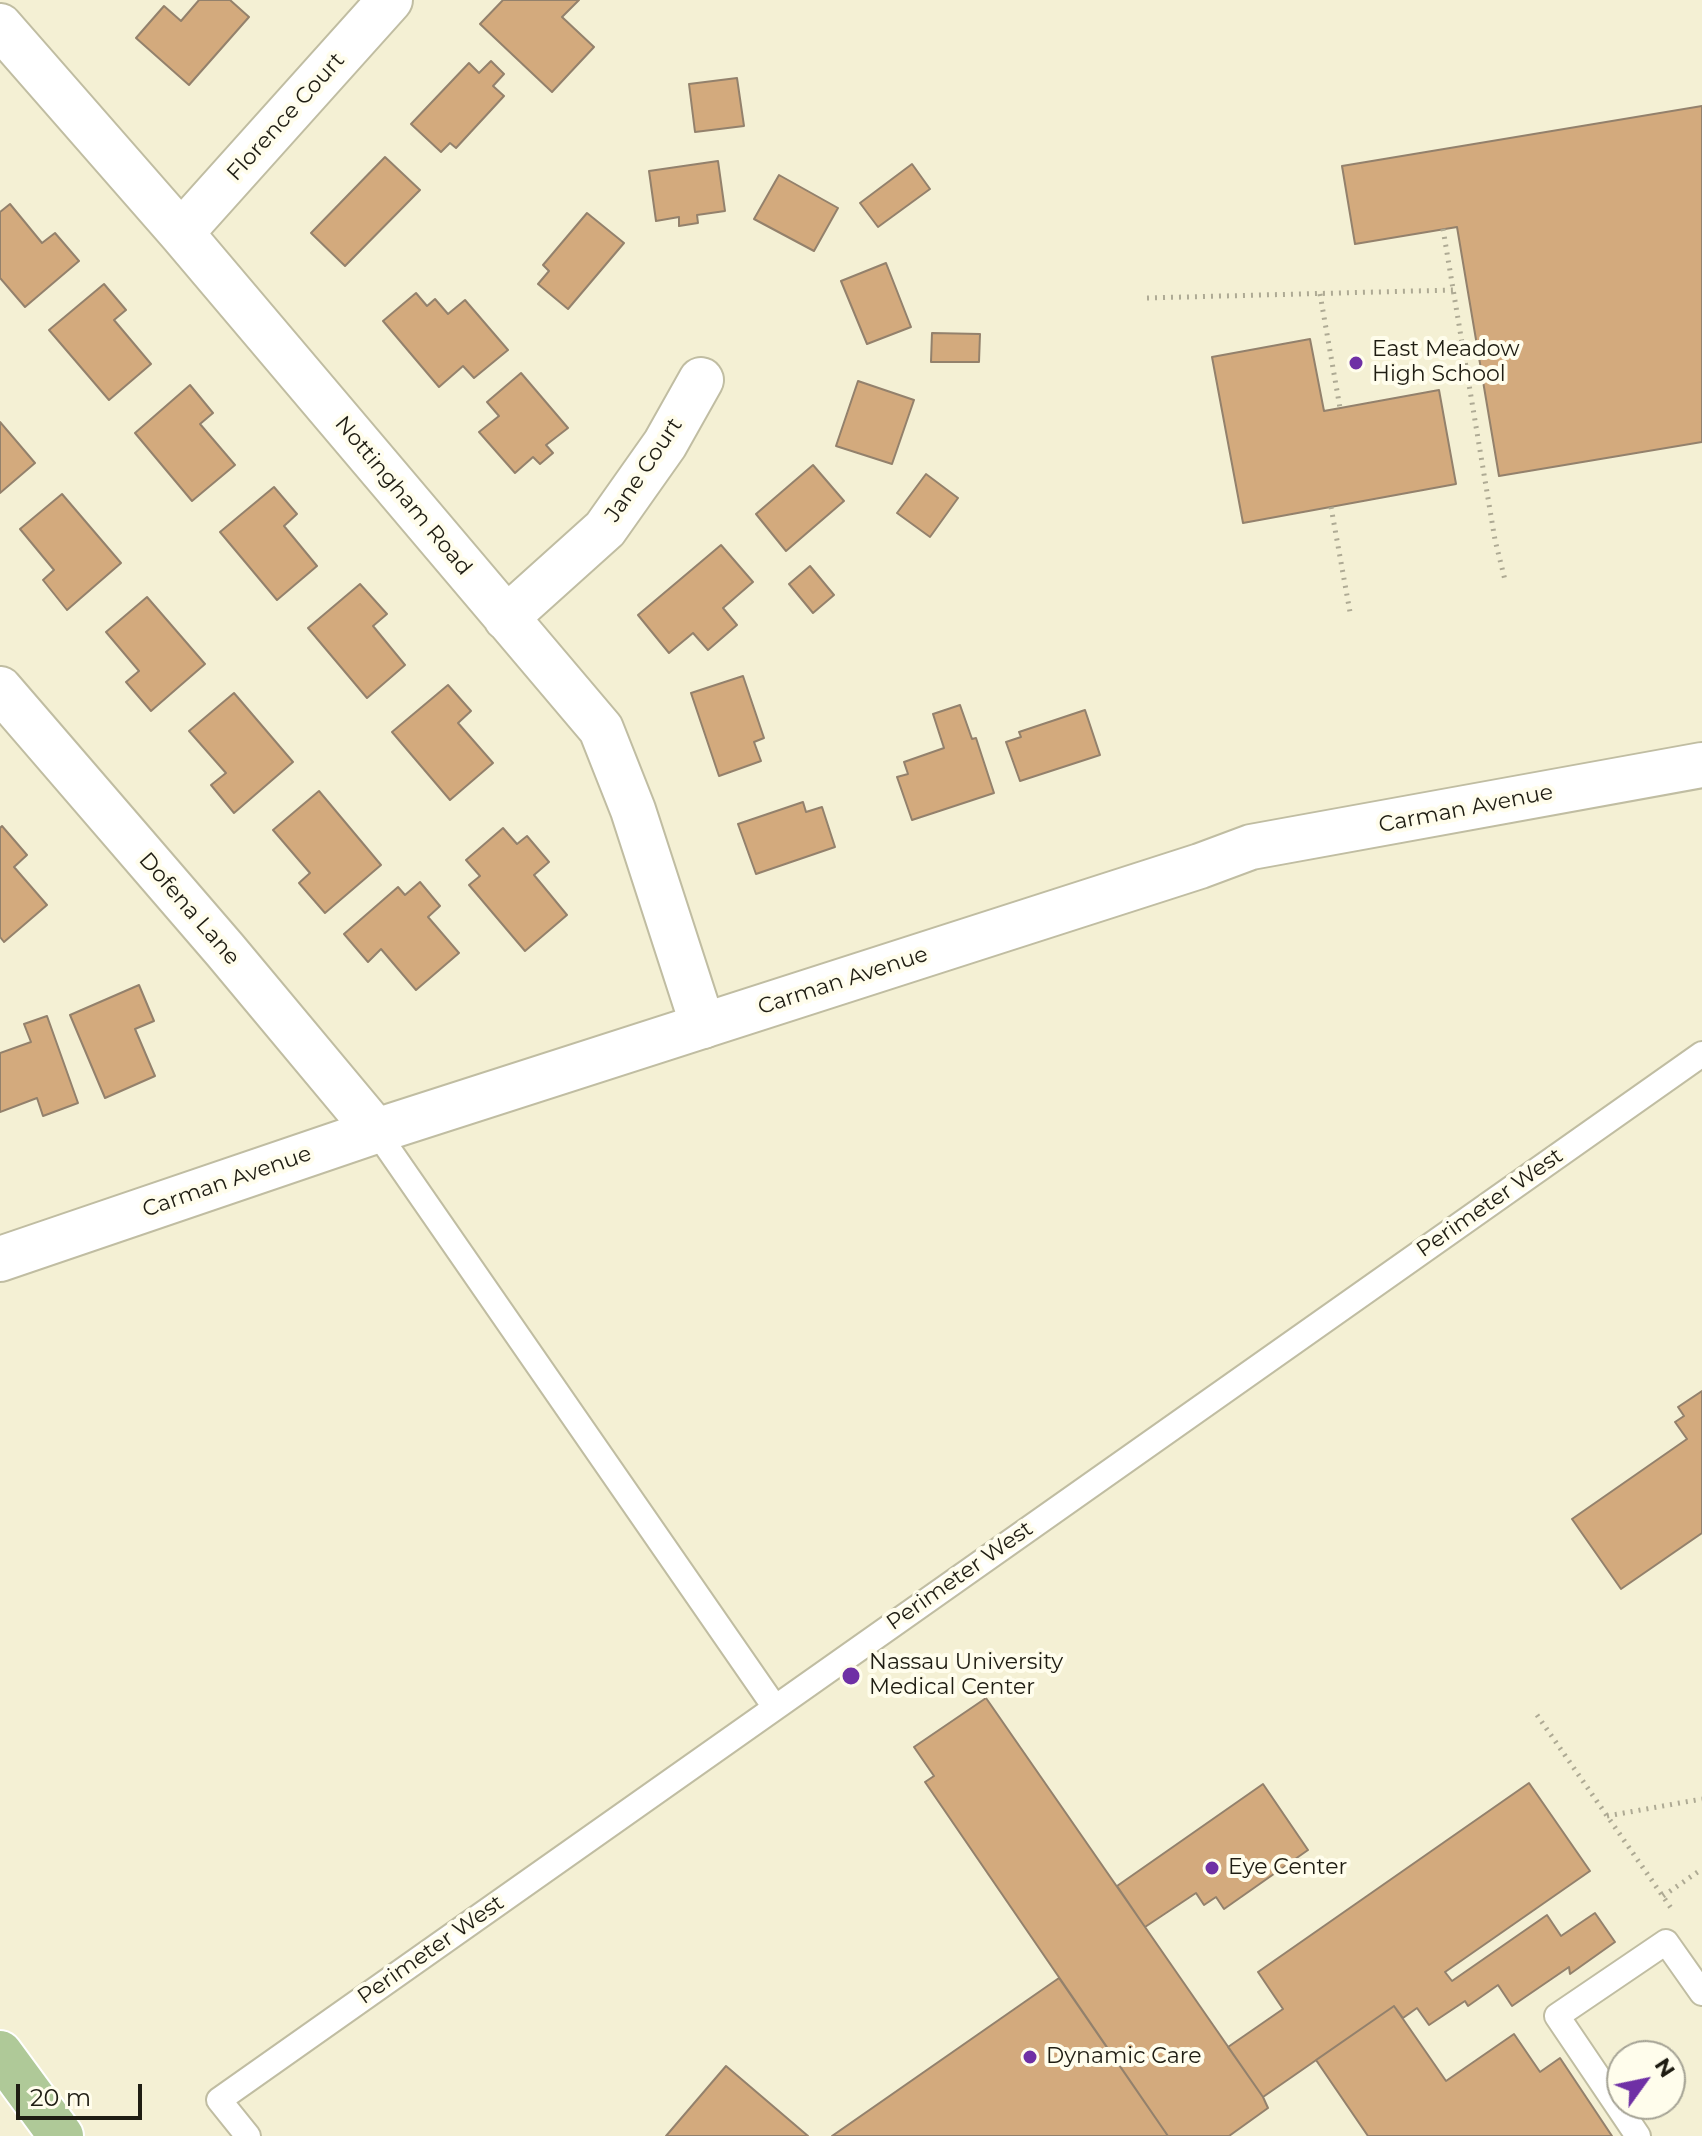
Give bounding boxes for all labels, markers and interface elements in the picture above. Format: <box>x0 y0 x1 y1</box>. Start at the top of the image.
street label: Florence Court <box>222 47 350 187</box>
place label: East Meadow High School <box>1372 337 1520 388</box>
marker: East Meadow High School <box>1347 354 1365 372</box>
street label: Nottingham Road <box>329 411 477 581</box>
street label: Jane Court <box>600 413 688 527</box>
street label: Carman Avenue <box>1377 779 1555 839</box>
street label: Dofena Lane <box>133 847 245 971</box>
street label: Carman Avenue <box>755 941 931 1021</box>
street label: Carman Avenue <box>139 1141 315 1223</box>
street label: Perimeter West <box>1412 1143 1568 1263</box>
street label: Perimeter West <box>882 1516 1038 1636</box>
place label: Nassau University Medical Center <box>869 1650 1063 1702</box>
marker: Nassau University Medical Center <box>840 1665 862 1687</box>
place label: Eye Center <box>1228 1855 1347 1881</box>
marker: Eye Center <box>1203 1859 1221 1877</box>
street label: Perimeter West <box>353 1890 509 2010</box>
north arrow <box>1606 2040 1686 2120</box>
place label: Dynamic Care <box>1046 2044 1202 2070</box>
marker: Dynamic Care <box>1021 2048 1039 2066</box>
text: N <box>1649 2053 1681 2083</box>
scale bar <box>20 2068 146 2118</box>
text: 20 m <box>30 2083 91 2112</box>

